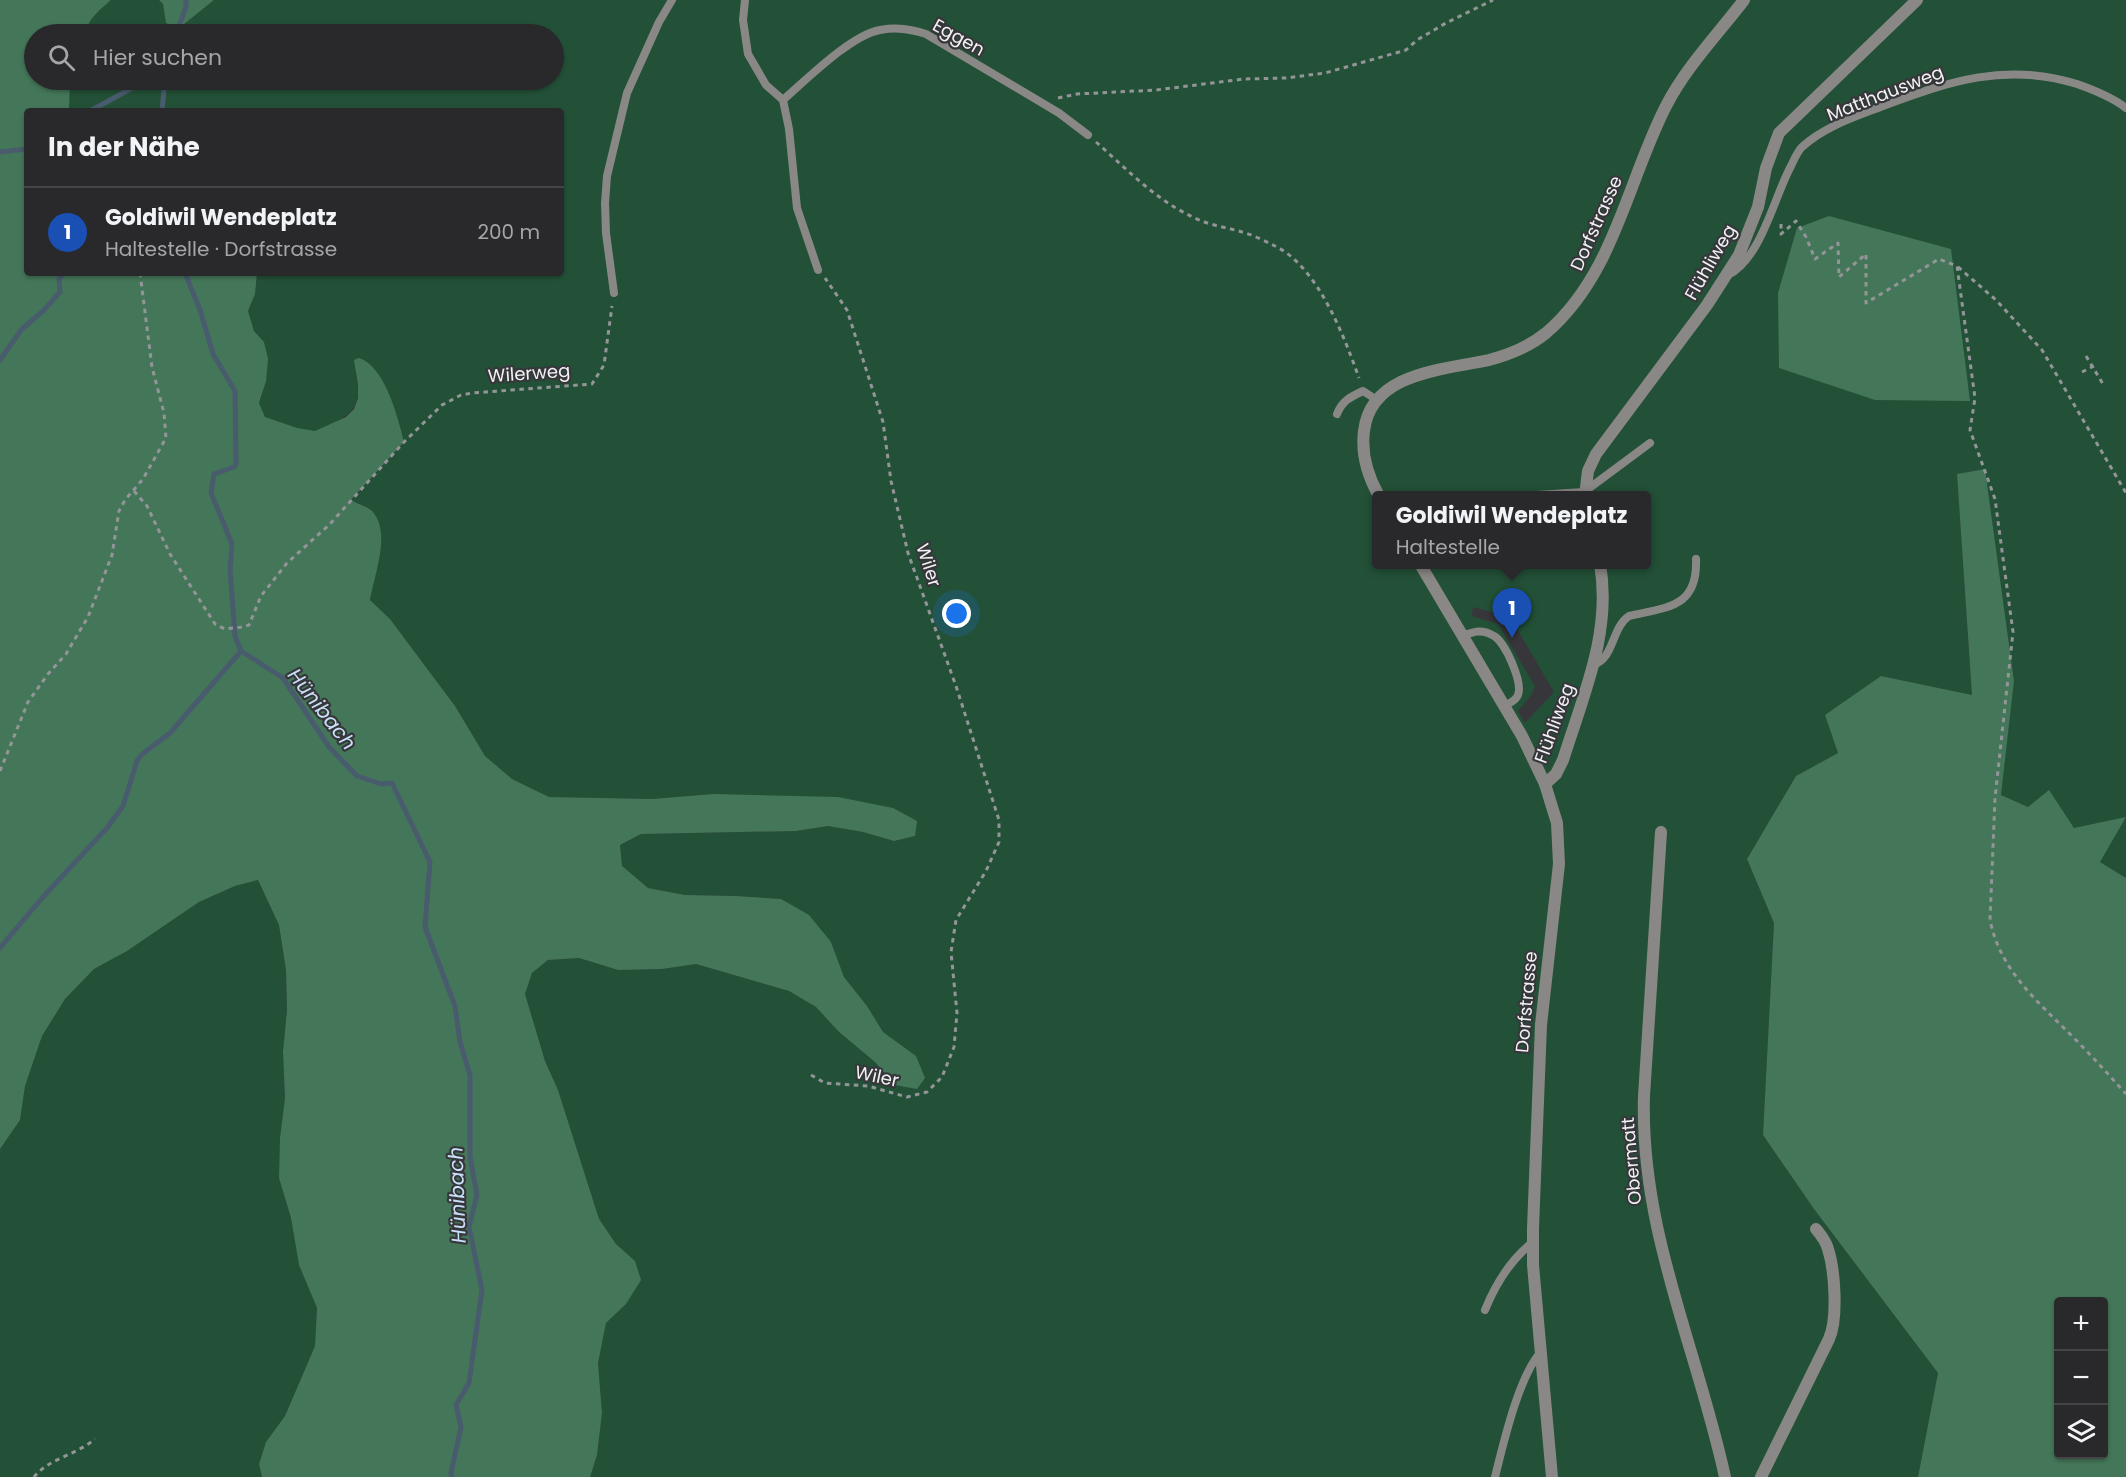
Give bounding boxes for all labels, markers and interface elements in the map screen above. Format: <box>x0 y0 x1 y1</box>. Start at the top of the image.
street label: Eggen <box>928 12 990 62</box>
search box <box>24 24 564 90</box>
icon: search <box>45 41 78 74</box>
text: Hier suchen <box>93 42 222 73</box>
street label: Matthausweg <box>1823 59 1947 127</box>
text: In der Nähe <box>48 129 200 165</box>
street label: Dorfstrasse <box>1564 171 1628 275</box>
text: Goldiwil Wendeplatz <box>105 202 337 233</box>
text: 1 <box>64 218 71 246</box>
text: 200 m <box>477 218 540 246</box>
street label: Flühliweg <box>1678 220 1742 304</box>
text: Haltestelle · Dorfstrasse <box>105 235 337 263</box>
street label: Wilerweg <box>487 358 571 388</box>
popup <box>1372 491 1651 569</box>
text: Goldiwil Wendeplatz <box>1396 500 1627 531</box>
text: Haltestelle <box>1396 533 1500 561</box>
street label: Wiler <box>910 540 948 590</box>
pin: 1 <box>1492 588 1532 638</box>
your location <box>942 599 971 628</box>
water label: Hünibach <box>281 662 363 756</box>
street label: Flühliweg <box>1528 679 1580 767</box>
street label: Dorfstrasse <box>1509 950 1543 1054</box>
street label: Wiler <box>853 1059 902 1093</box>
street label: Obermatt <box>1615 1116 1647 1206</box>
water label: Hünibach <box>441 1146 473 1244</box>
map controls <box>2054 1297 2108 1459</box>
button: + <box>2054 1297 2108 1351</box>
button: − <box>2054 1351 2108 1405</box>
button: layers <box>2054 1405 2108 1459</box>

